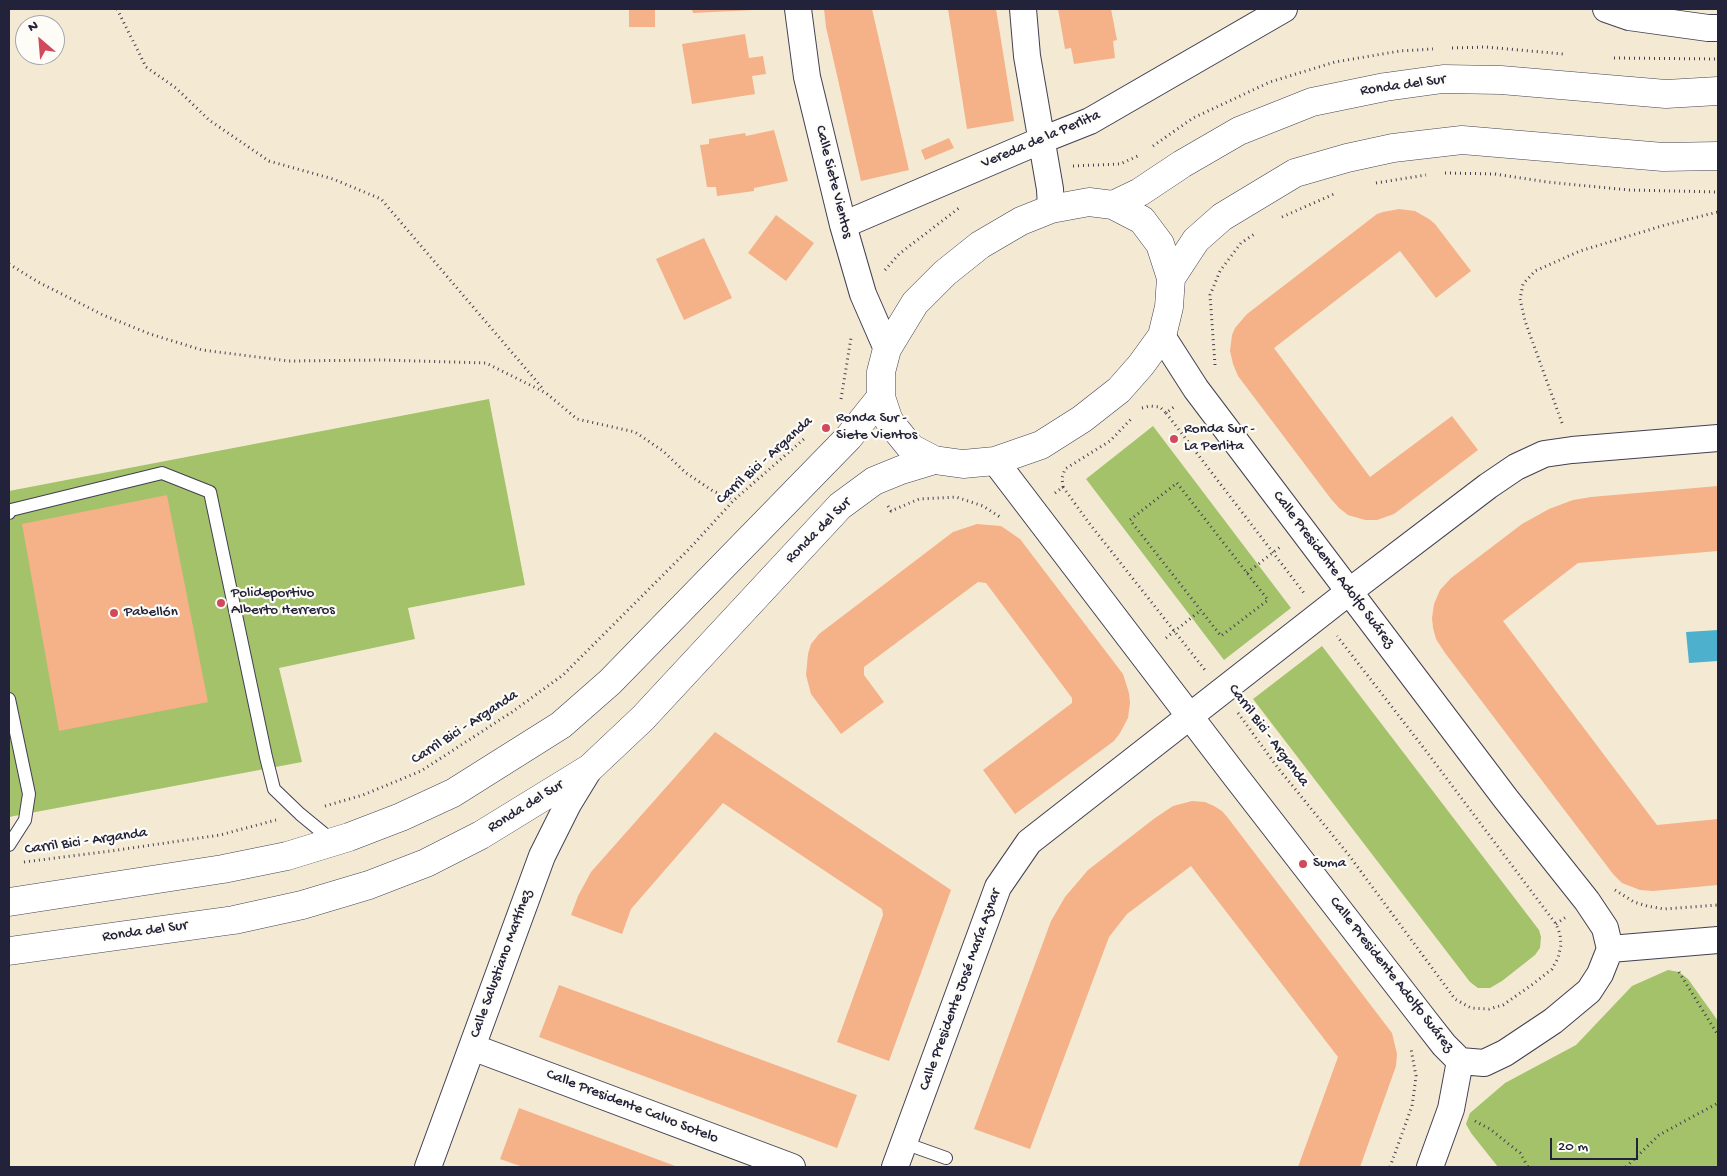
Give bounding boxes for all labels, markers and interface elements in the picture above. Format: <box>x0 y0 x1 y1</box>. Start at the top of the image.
north arrow <box>15 15 65 65</box>
text: N <box>25 17 41 37</box>
street label: Ronda del Sur <box>1359 71 1447 101</box>
street label: Vereda de la Perlita <box>979 107 1103 173</box>
street label: Calle Siete Vientos <box>810 124 856 240</box>
place label: Ronda Sur - Siete Vientos <box>836 410 917 445</box>
street label: Carril Bici - Arganda <box>713 413 817 509</box>
place label: Ronda Sur - La Perlita <box>1184 421 1255 456</box>
marker: Ronda Sur - Siete Vientos <box>820 422 832 434</box>
marker: Ronda Sur - La Perlita <box>1168 433 1180 445</box>
street label: Calle Presidente Adolfo Suárez <box>1268 488 1398 652</box>
street label: Ronda del Sur <box>782 494 856 568</box>
place label: Polideportivo Alberto Herreros <box>231 585 335 620</box>
marker: Polideportivo Alberto Herreros <box>215 597 227 609</box>
place label: Pabellón <box>124 604 178 622</box>
marker: Pabellón <box>108 607 120 619</box>
street label: Carril Bici - Arganda <box>1224 681 1312 791</box>
street label: Carril Bici - Arganda <box>408 687 522 769</box>
street label: Ronda del Sur <box>485 777 567 837</box>
street label: Carril Bici - Arganda <box>24 824 148 860</box>
place label: Suma <box>1313 855 1346 873</box>
marker: Suma <box>1297 858 1309 870</box>
street label: Calle Salustiano Martínez <box>467 887 537 1041</box>
street label: Calle Presidente José María Aznar <box>916 887 1006 1093</box>
street label: Calle Presidente Adolfo Suárez <box>1325 894 1457 1056</box>
street label: Ronda del Sur <box>101 917 189 947</box>
street label: Calle Presidente Calvo Sotelo <box>543 1066 721 1148</box>
scale bar <box>1552 1128 1640 1160</box>
text: 20 m <box>1558 1138 1588 1156</box>

